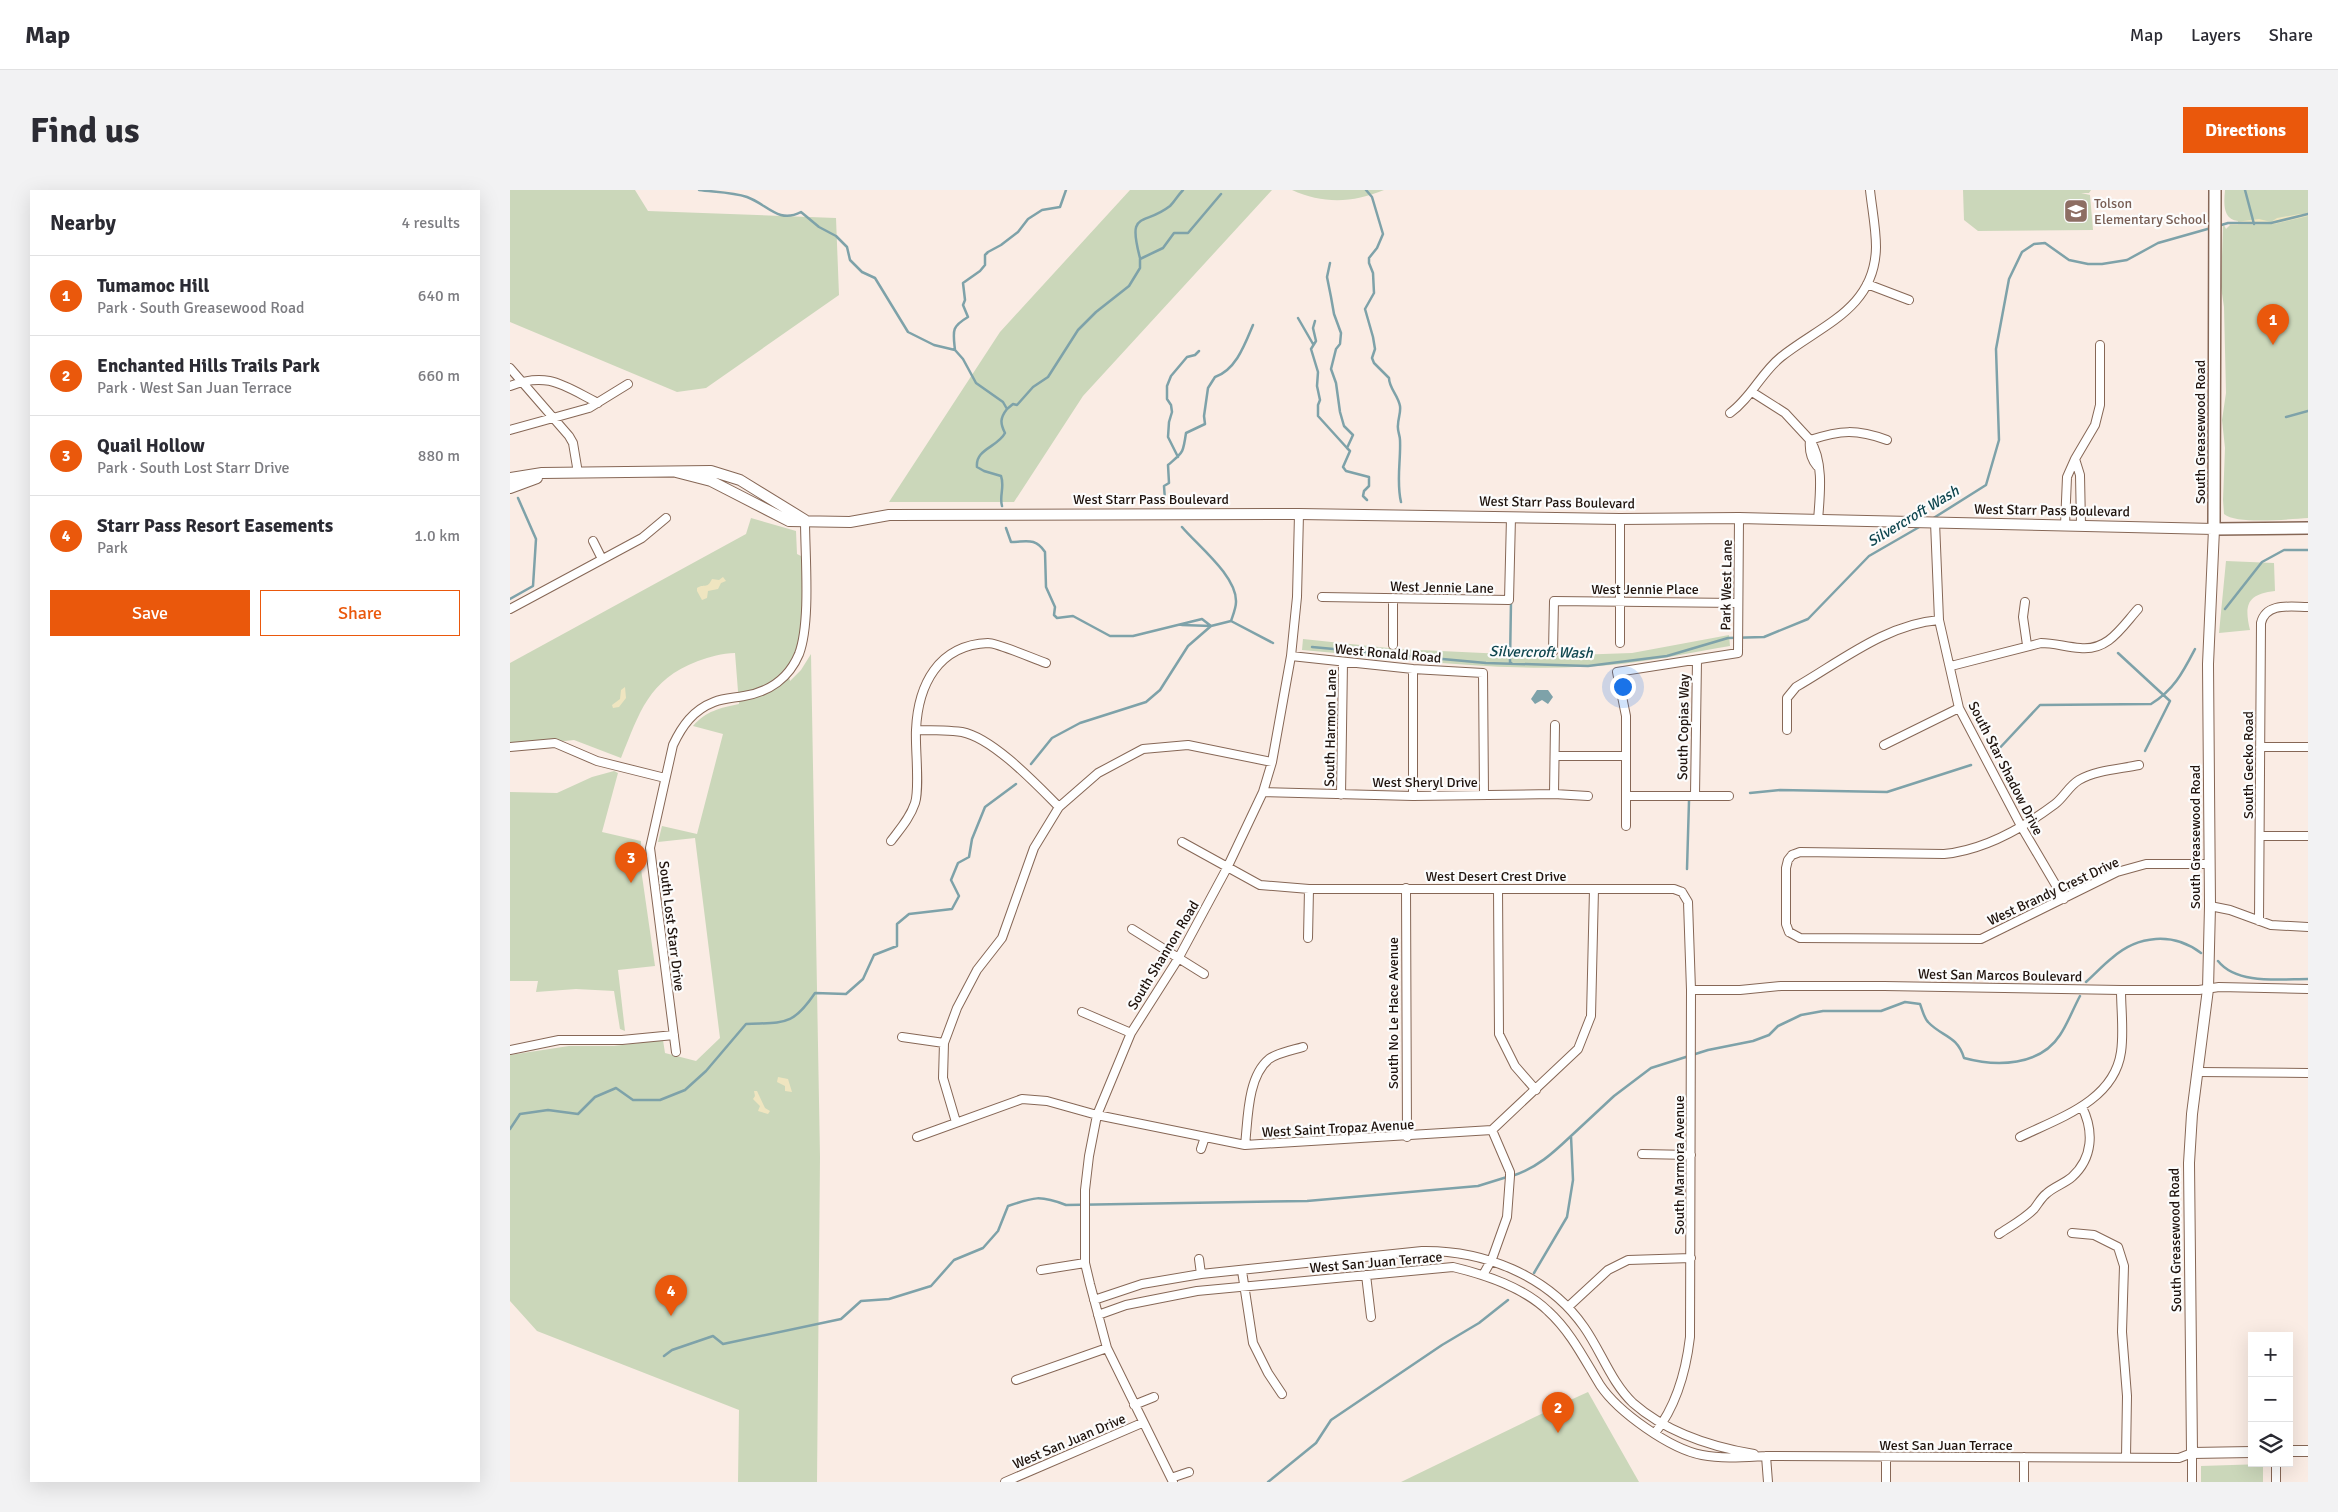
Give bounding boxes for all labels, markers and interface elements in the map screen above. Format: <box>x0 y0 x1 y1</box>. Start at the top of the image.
text: Map <box>25 20 70 50</box>
text: Map <box>2130 24 2163 46</box>
text: Layers <box>2191 24 2241 46</box>
text: Share <box>2269 24 2313 46</box>
button: Directions <box>2183 107 2308 153</box>
text: Find us <box>30 109 140 152</box>
place label: Tolson Elementary School <box>2094 195 2207 228</box>
school or university icon: Tolson Elementary School <box>2063 198 2089 224</box>
text: Nearby <box>50 210 116 236</box>
text: 4 results <box>401 213 460 233</box>
text: Tumamoc Hill <box>97 274 209 298</box>
text: 1 <box>62 286 70 306</box>
text: 640 m <box>418 286 460 306</box>
text: Park · South Greasewood Road <box>97 298 305 318</box>
pin: 1 <box>2257 304 2289 345</box>
text: Enchanted Hills Trails Park <box>97 354 320 378</box>
street label: South Greasewood Road <box>2192 360 2209 504</box>
text: 2 <box>62 366 70 386</box>
text: 660 m <box>418 366 460 386</box>
text: Park · West San Juan Terrace <box>97 378 292 398</box>
text: Quail Hollow <box>97 434 205 458</box>
text: 3 <box>62 446 70 466</box>
text: 880 m <box>418 446 460 466</box>
text: Park · South Lost Starr Drive <box>97 458 290 478</box>
water label: Silvercroft Wash <box>1864 481 1963 550</box>
street label: West Starr Pass Boulevard <box>1073 491 1229 508</box>
street label: West Starr Pass Boulevard <box>1479 493 1635 512</box>
street label: West Starr Pass Boulevard <box>1974 501 2130 520</box>
text: Starr Pass Resort Easements <box>97 514 333 538</box>
text: 4 <box>62 526 70 546</box>
text: 1.0 km <box>414 526 460 546</box>
text: Park <box>97 538 128 558</box>
street label: Park West Lane <box>1717 539 1736 631</box>
street label: West Jennie Lane <box>1390 578 1494 597</box>
street label: West Jennie Place <box>1591 581 1699 598</box>
button: Save <box>50 590 250 636</box>
button: Share <box>260 590 460 636</box>
street label: West Ronald Road <box>1334 640 1442 667</box>
water label: Silvercroft Wash <box>1489 642 1594 662</box>
street label: South Harmon Lane <box>1321 669 1340 787</box>
street label: South Copias Way <box>1674 673 1693 780</box>
your location <box>1610 674 1636 700</box>
street label: South Star Shadow Drive <box>1964 699 2047 838</box>
street label: South Gecko Road <box>2240 711 2257 819</box>
street label: South Greasewood Road <box>2187 765 2204 909</box>
street label: West Sheryl Drive <box>1372 774 1478 791</box>
pin: 3 <box>615 842 647 883</box>
street label: West Brandy Crest Drive <box>1985 853 2122 929</box>
street label: South Lost Starr Drive <box>655 860 688 992</box>
street label: West Desert Crest Drive <box>1426 868 1566 885</box>
street label: South Shannon Road <box>1124 898 1203 1013</box>
street label: South No Le Hace Avenue <box>1385 937 1402 1089</box>
street label: West San Marcos Boulevard <box>1918 966 2082 985</box>
street label: South Marmora Avenue <box>1671 1095 1688 1235</box>
street label: West Saint Tropaz Avenue <box>1261 1116 1415 1141</box>
street label: South Greasewood Road <box>2166 1168 2185 1312</box>
street label: West San Juan Terrace <box>1309 1248 1443 1277</box>
pin: 4 <box>655 1275 687 1316</box>
map controls <box>2248 1332 2293 1467</box>
button: + <box>2248 1332 2293 1377</box>
button: − <box>2248 1377 2293 1422</box>
pin: 2 <box>1542 1392 1574 1433</box>
street label: West San Juan Drive <box>1010 1410 1128 1473</box>
button: layers <box>2248 1422 2293 1467</box>
street label: West San Juan Terrace <box>1879 1437 2013 1454</box>

